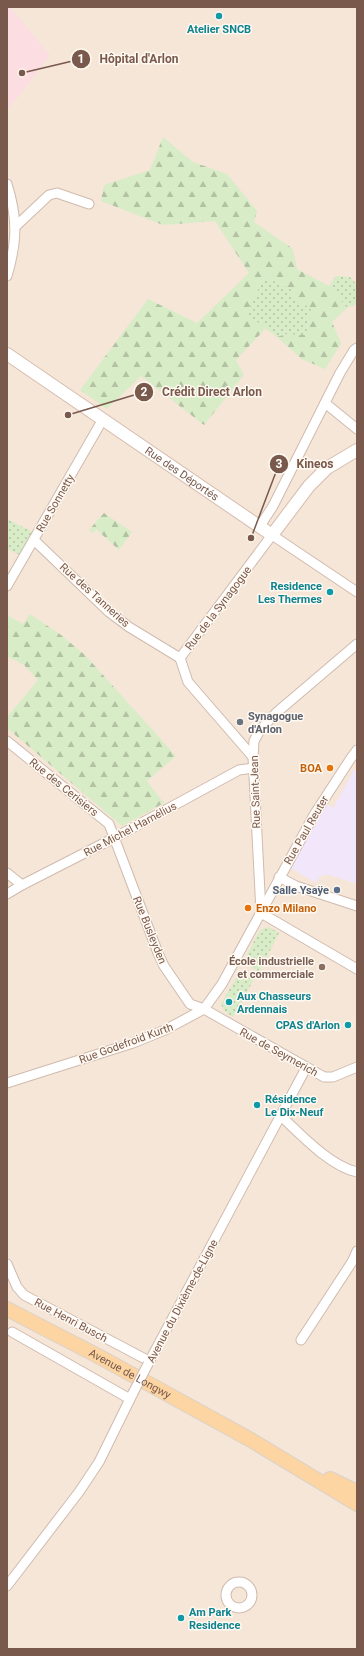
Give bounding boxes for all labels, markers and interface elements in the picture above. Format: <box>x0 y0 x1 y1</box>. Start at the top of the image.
marker: Atelier SNCB <box>214 11 224 21</box>
place label: Atelier SNCB <box>187 23 251 36</box>
callout: Hôpital d'Arlon <box>71 47 186 71</box>
text: 1 <box>78 52 84 66</box>
text: Hôpital d'Arlon <box>100 52 179 66</box>
callout: Crédit Direct Arlon <box>134 380 269 404</box>
text: 2 <box>141 385 148 399</box>
text: Crédit Direct Arlon <box>162 385 262 399</box>
street label: Rue des Déportés <box>142 444 221 504</box>
callout: Kineos <box>269 452 342 476</box>
text: 3 <box>276 457 283 471</box>
text: Kineos <box>297 457 333 471</box>
street label: Rue Sonnetty <box>34 471 78 534</box>
street label: Rue des Tanneries <box>57 561 132 630</box>
street label: Rue de la Synagogue <box>183 564 254 653</box>
place label: Residence Les Thermes <box>258 580 322 606</box>
marker: Residence Les Thermes <box>325 587 335 597</box>
place label: Synagogue d'Arlon <box>248 710 303 736</box>
marker: Synagogue d'Arlon <box>235 717 245 727</box>
street label: Rue Saint-Jean <box>248 755 263 829</box>
street label: Rue des Cerisiers <box>27 756 101 819</box>
place label: BOA <box>300 762 323 775</box>
marker: BOA <box>325 763 335 773</box>
street label: Rue Paul Reuter <box>281 793 332 867</box>
street label: Rue Michel Hamélius <box>82 799 179 859</box>
place label: Salle Ysaÿe <box>272 884 329 897</box>
marker: Salle Ysaÿe <box>332 885 342 895</box>
street label: Rue Busleyden <box>130 895 169 966</box>
place label: Enzo Milano <box>256 902 317 915</box>
marker: Enzo Milano <box>243 903 253 913</box>
place label: École industrielle et commerciale <box>229 955 314 981</box>
marker: École industrielle et commerciale <box>317 962 327 972</box>
place label: Aux Chasseurs Ardennais <box>237 990 311 1016</box>
marker: Aux Chasseurs Ardennais <box>224 997 234 1007</box>
place label: CPAS d'Arlon <box>276 1019 340 1032</box>
street label: Rue Godefroid Kurth <box>77 1020 175 1067</box>
marker: CPAS d'Arlon <box>343 1020 353 1030</box>
street label: Rue de Seymerich <box>237 1026 320 1079</box>
place label: Résidence Le Dix-Neuf <box>265 1093 323 1119</box>
marker: Résidence Le Dix-Neuf <box>252 1100 262 1110</box>
street label: Avenue du Dixième-de-Ligne <box>144 1237 221 1365</box>
street label: Rue Henri Busch <box>32 1296 109 1345</box>
street label: Avenue de Longwy <box>87 1346 174 1402</box>
place label: Am Park Residence <box>189 1606 241 1632</box>
marker: Am Park Residence <box>176 1613 186 1623</box>

